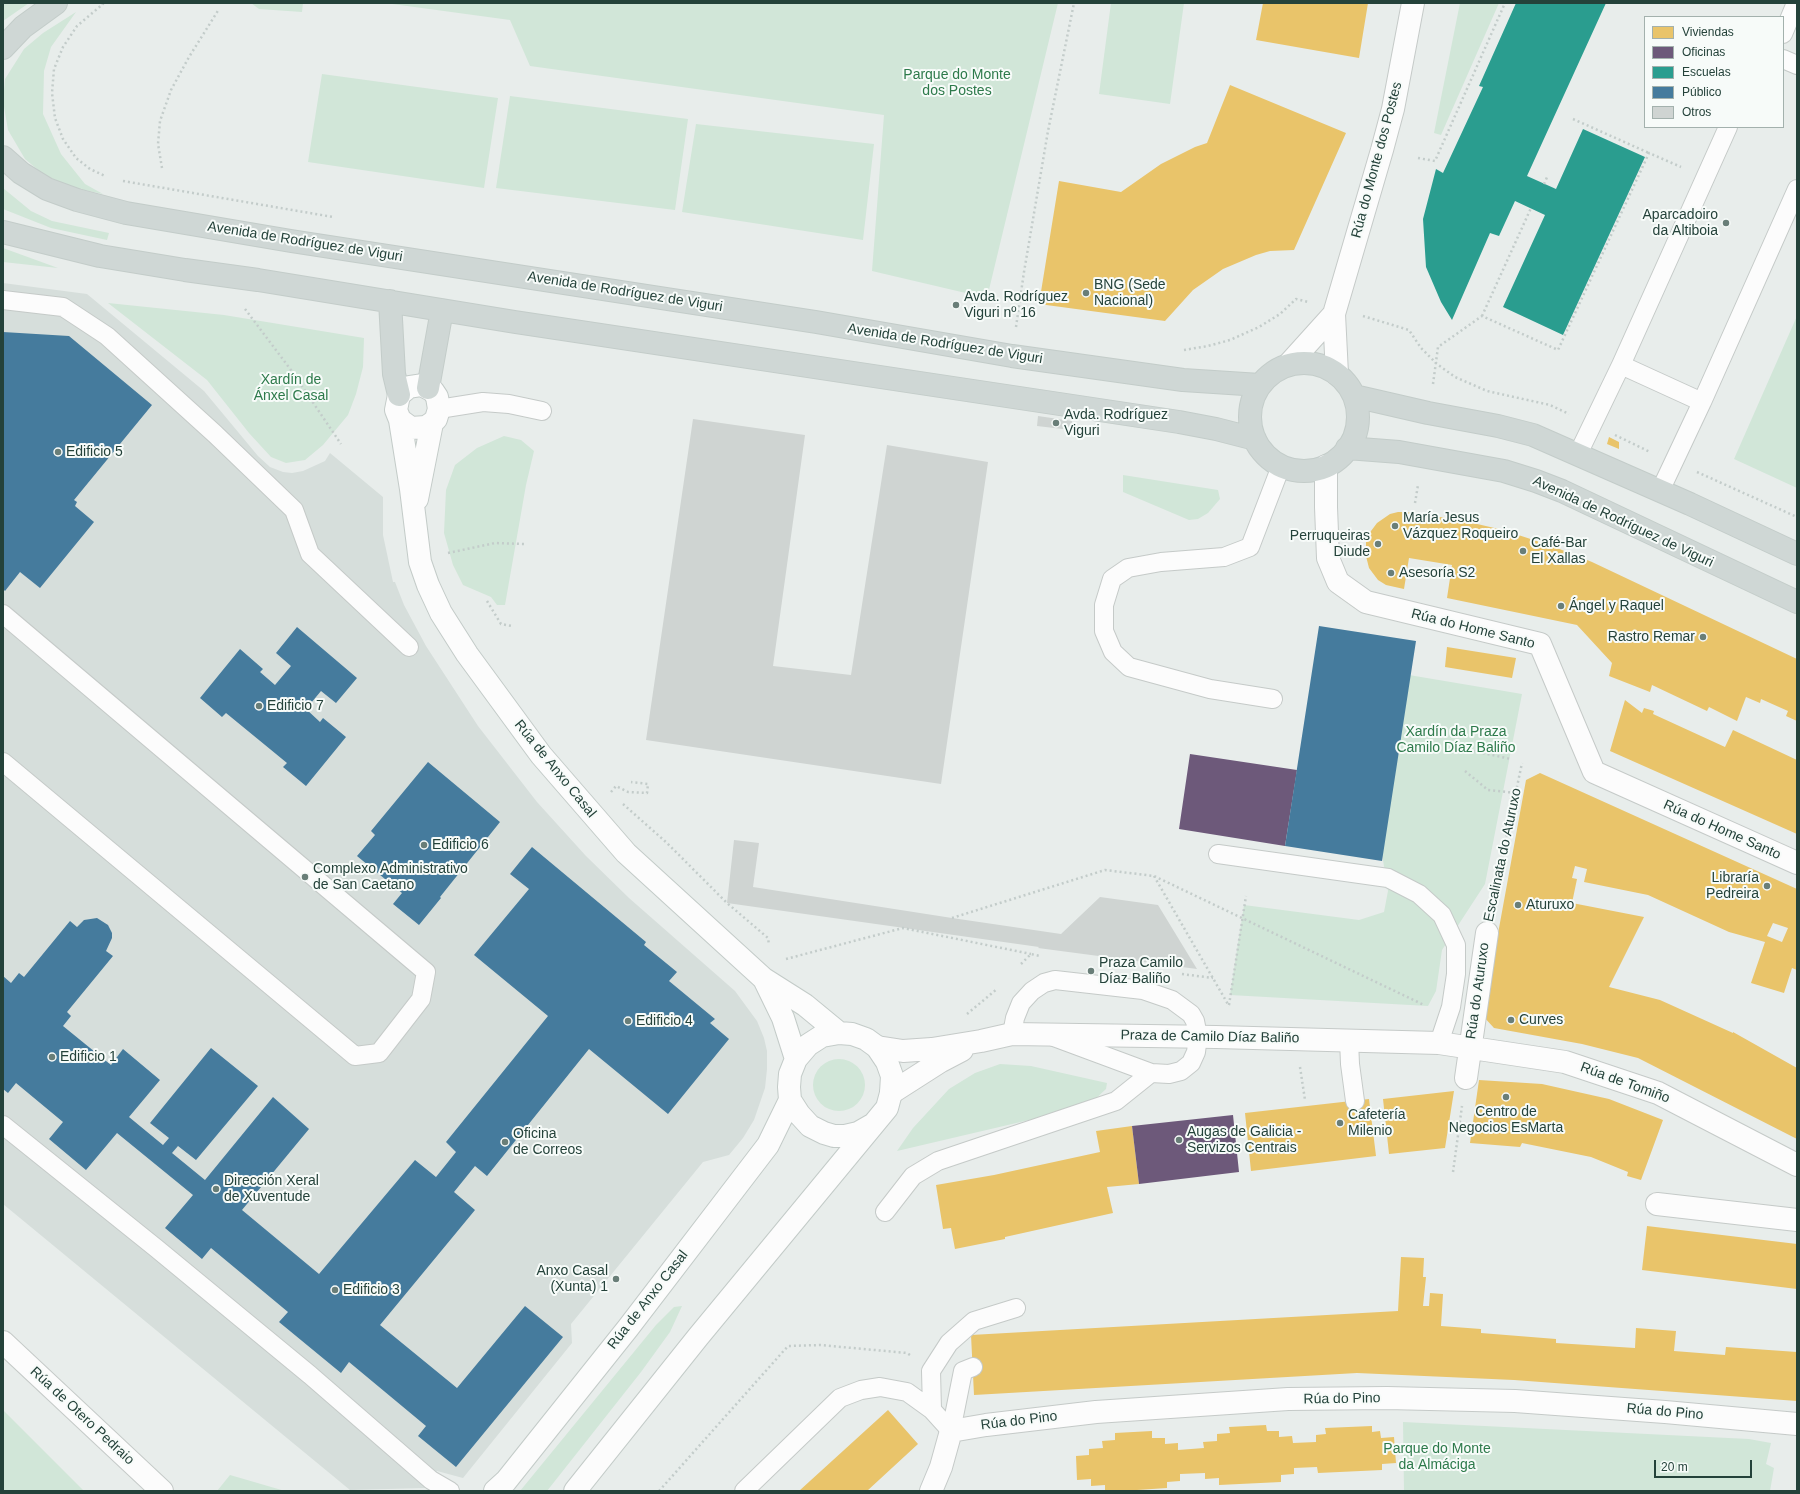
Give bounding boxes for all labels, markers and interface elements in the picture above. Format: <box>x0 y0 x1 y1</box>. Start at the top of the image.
legend <box>1644 16 1784 128</box>
text: Viviendas <box>1682 25 1734 39</box>
text: Oficinas <box>1682 45 1725 59</box>
text: Escuelas <box>1682 65 1731 79</box>
park label: Parque do Monte dos Postes <box>903 67 1011 100</box>
street label: Rúa do Monte dos Postes <box>1348 80 1406 240</box>
text: Público <box>1682 85 1721 99</box>
text: Otros <box>1682 105 1711 119</box>
place label: Aparcadoiro da Altiboia <box>1643 207 1718 240</box>
street label: Avenida de Rodríguez de Viguri <box>206 218 404 266</box>
marker: Aparcadoiro da Altiboia <box>1721 218 1731 228</box>
street label: Avenida de Rodríguez de Viguri <box>526 268 724 316</box>
place label: BNG (Sede Nacional) <box>1094 277 1166 310</box>
marker: BNG (Sede Nacional) <box>1081 288 1091 298</box>
place label: Avda. Rodríguez Viguri nº 16 <box>964 289 1068 322</box>
marker: Avda. Rodríguez Viguri nº 16 <box>951 300 961 310</box>
street label: Avenida de Rodríguez de Viguri <box>846 320 1044 368</box>
park label: Xardín de Ánxel Casal <box>254 372 328 404</box>
place label: Avda. Rodríguez Viguri <box>1064 407 1168 440</box>
marker: Avda. Rodríguez Viguri <box>1051 418 1061 428</box>
place label: Edificio 5 <box>66 444 123 460</box>
marker: Edificio 5 <box>53 447 63 457</box>
street label: Avenida de Rodríguez de Viguri <box>1530 473 1716 571</box>
place label: María Jesus Vázquez Roqueiro <box>1403 510 1518 542</box>
marker: María Jesus Vázquez Roqueiro <box>1390 521 1400 531</box>
place label: Perruqueiras Diude <box>1290 528 1370 560</box>
place label: Café-Bar El Xallas <box>1531 535 1587 568</box>
marker: Perruqueiras Diude <box>1373 539 1383 549</box>
marker: Café-Bar El Xallas <box>1518 546 1528 556</box>
place label: Asesoría S2 <box>1399 565 1475 581</box>
marker: Asesoría S2 <box>1386 568 1396 578</box>
place label: Ángel y Raquel <box>1569 598 1664 614</box>
marker: Ángel y Raquel <box>1556 601 1566 611</box>
street label: Rúa do Home Santo <box>1409 606 1537 652</box>
place label: Rastro Remar <box>1608 629 1695 645</box>
marker: Rastro Remar <box>1698 632 1708 642</box>
place label: Edificio 7 <box>267 698 324 714</box>
marker: Edificio 7 <box>254 701 264 711</box>
street label: Rúa de Anxo Casal <box>511 717 599 821</box>
park label: Xardín da Praza Camilo Díaz Baliño <box>1396 724 1516 756</box>
street label: Escalinata do Aturuxo <box>1481 787 1525 923</box>
street label: Rúa do Home Santo <box>1661 797 1783 863</box>
place label: Edificio 6 <box>432 837 489 853</box>
marker: Edificio 6 <box>419 840 429 850</box>
place label: Complexo Administrativo de San Caetano <box>313 861 468 894</box>
place label: Libraría Pedreira <box>1706 870 1759 902</box>
marker: Complexo Administrativo de San Caetano <box>300 872 310 882</box>
marker: Libraría Pedreira <box>1762 881 1772 891</box>
place label: Aturuxo <box>1526 897 1574 913</box>
marker: Aturuxo <box>1513 900 1523 910</box>
street label: Rúa do Aturuxo <box>1463 942 1493 1040</box>
place label: Praza Camilo Díaz Baliño <box>1099 955 1183 988</box>
marker: Praza Camilo Díaz Baliño <box>1086 966 1096 976</box>
place label: Curves <box>1519 1012 1563 1028</box>
place label: Edificio 4 <box>636 1013 693 1029</box>
marker: Curves <box>1506 1015 1516 1025</box>
marker: Edificio 4 <box>623 1016 633 1026</box>
street label: Praza de Camilo Díaz Baliño <box>1120 1027 1300 1047</box>
place label: Edificio 1 <box>60 1049 117 1065</box>
marker: Edificio 1 <box>47 1052 57 1062</box>
street label: Rúa de Tomiño <box>1578 1059 1672 1107</box>
marker: Centro de Negocios EsMarta <box>1501 1092 1511 1102</box>
place label: Centro de Negocios EsMarta <box>1449 1104 1563 1136</box>
place label: Cafetería Milenio <box>1348 1107 1406 1140</box>
marker: Cafetería Milenio <box>1335 1118 1345 1128</box>
place label: Augas de Galicia - Servizos Centrais <box>1187 1124 1301 1156</box>
place label: Oficina de Correos <box>513 1126 582 1158</box>
marker: Augas de Galicia - Servizos Centrais <box>1174 1135 1184 1145</box>
marker: Oficina de Correos <box>500 1137 510 1147</box>
place label: Dirección Xeral de Xuventude <box>224 1173 319 1206</box>
marker: Dirección Xeral de Xuventude <box>211 1184 221 1194</box>
street label: Rúa de Anxo Casal <box>604 1247 692 1353</box>
place label: Anxo Casal (Xunta) 1 <box>536 1263 608 1296</box>
marker: Anxo Casal (Xunta) 1 <box>611 1274 621 1284</box>
place label: Edificio 3 <box>343 1282 400 1298</box>
marker: Edificio 3 <box>330 1285 340 1295</box>
street label: Rúa de Otero Pedraio <box>26 1363 138 1469</box>
street label: Rúa do Pino <box>1303 1390 1381 1408</box>
street label: Rúa do Pino <box>1626 1400 1704 1424</box>
street label: Rúa do Pino <box>980 1408 1058 1434</box>
park label: Parque do Monte da Almáciga <box>1383 1441 1491 1474</box>
scale bar <box>1656 1452 1754 1478</box>
text: 20 m <box>1661 1460 1688 1474</box>

